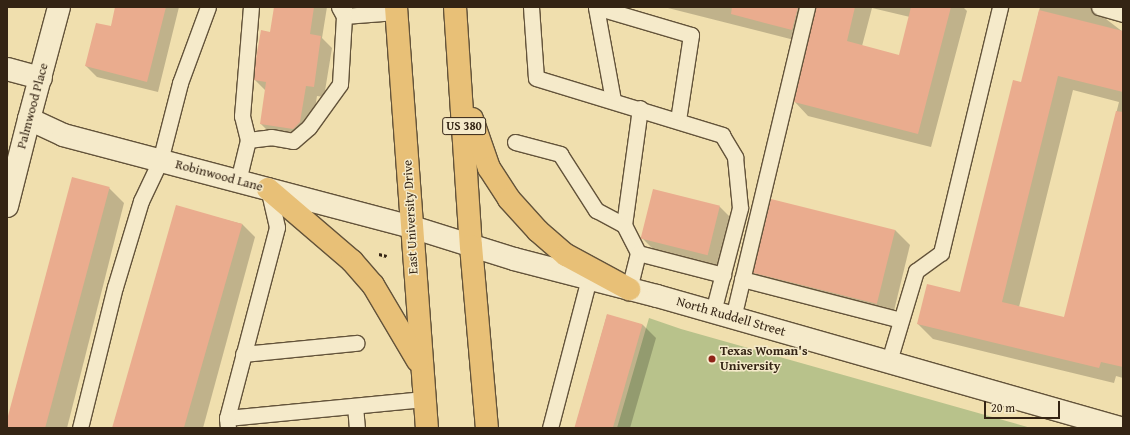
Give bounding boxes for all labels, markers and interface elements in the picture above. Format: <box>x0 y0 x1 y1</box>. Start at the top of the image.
street label: Palmwood Place <box>14 61 52 151</box>
road number: US 380 <box>442 116 486 136</box>
street label: Robinwood Lane <box>174 157 264 195</box>
street label: East University Drive <box>400 159 422 275</box>
street label: North Ruddell Street <box>675 294 787 340</box>
place label: Texas Woman's University <box>720 344 807 375</box>
marker: Texas Woman's University <box>707 354 717 364</box>
scale bar <box>986 393 1062 419</box>
text: 20 m <box>991 399 1015 416</box>

